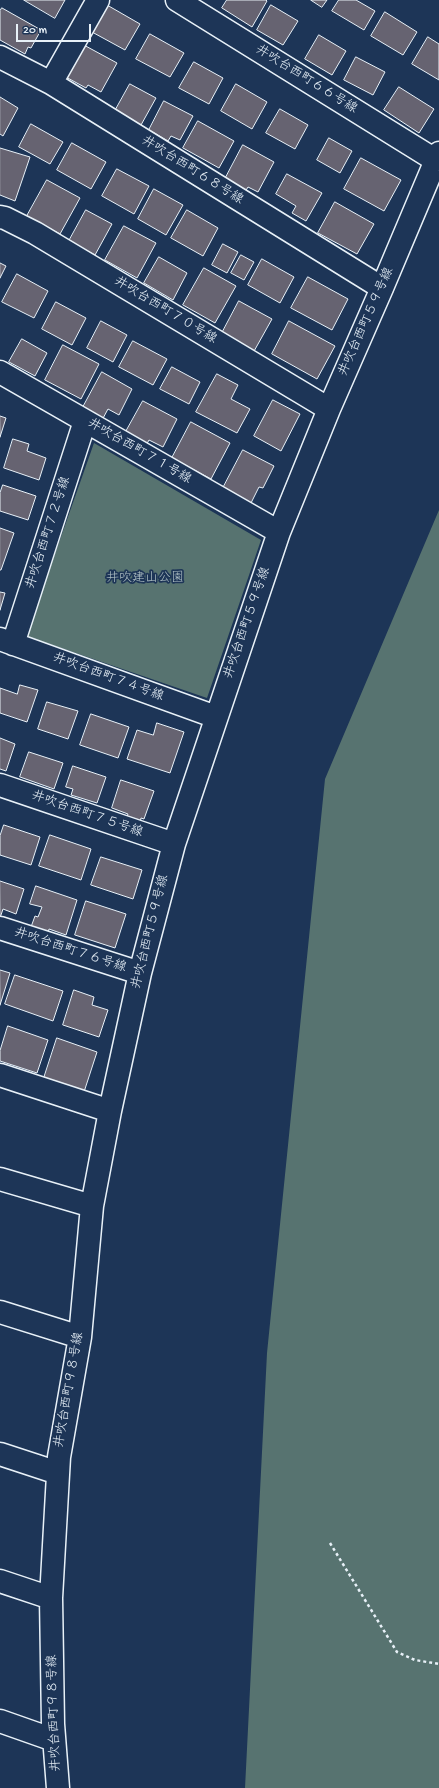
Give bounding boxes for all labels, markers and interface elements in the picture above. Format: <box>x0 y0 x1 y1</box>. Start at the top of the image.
scale bar <box>18 16 93 42</box>
text: 20 m <box>23 24 47 38</box>
street label: 井吹台西町６６号線 <box>252 42 360 118</box>
street label: 井吹台西町６８号線 <box>138 133 246 209</box>
street label: 井吹台西町５９号線 <box>336 265 398 379</box>
street label: 井吹台西町７０号線 <box>111 274 219 348</box>
street label: 井吹台西町７１号線 <box>84 416 194 488</box>
street label: 井吹台西町７２号線 <box>24 475 74 591</box>
street label: 井吹台西町５９号線 <box>222 565 274 681</box>
park label: 井吹建山公園 <box>106 571 184 587</box>
street label: 井吹台西町７４号線 <box>50 651 166 705</box>
street label: 井吹台西町７５号線 <box>29 789 145 841</box>
street label: 井吹台西町５９号線 <box>129 873 173 991</box>
street label: 井吹台西町７６号線 <box>12 926 128 976</box>
street label: 井吹台西町９８号線 <box>52 1331 88 1449</box>
street label: 井吹台西町９８号線 <box>45 1654 65 1772</box>

